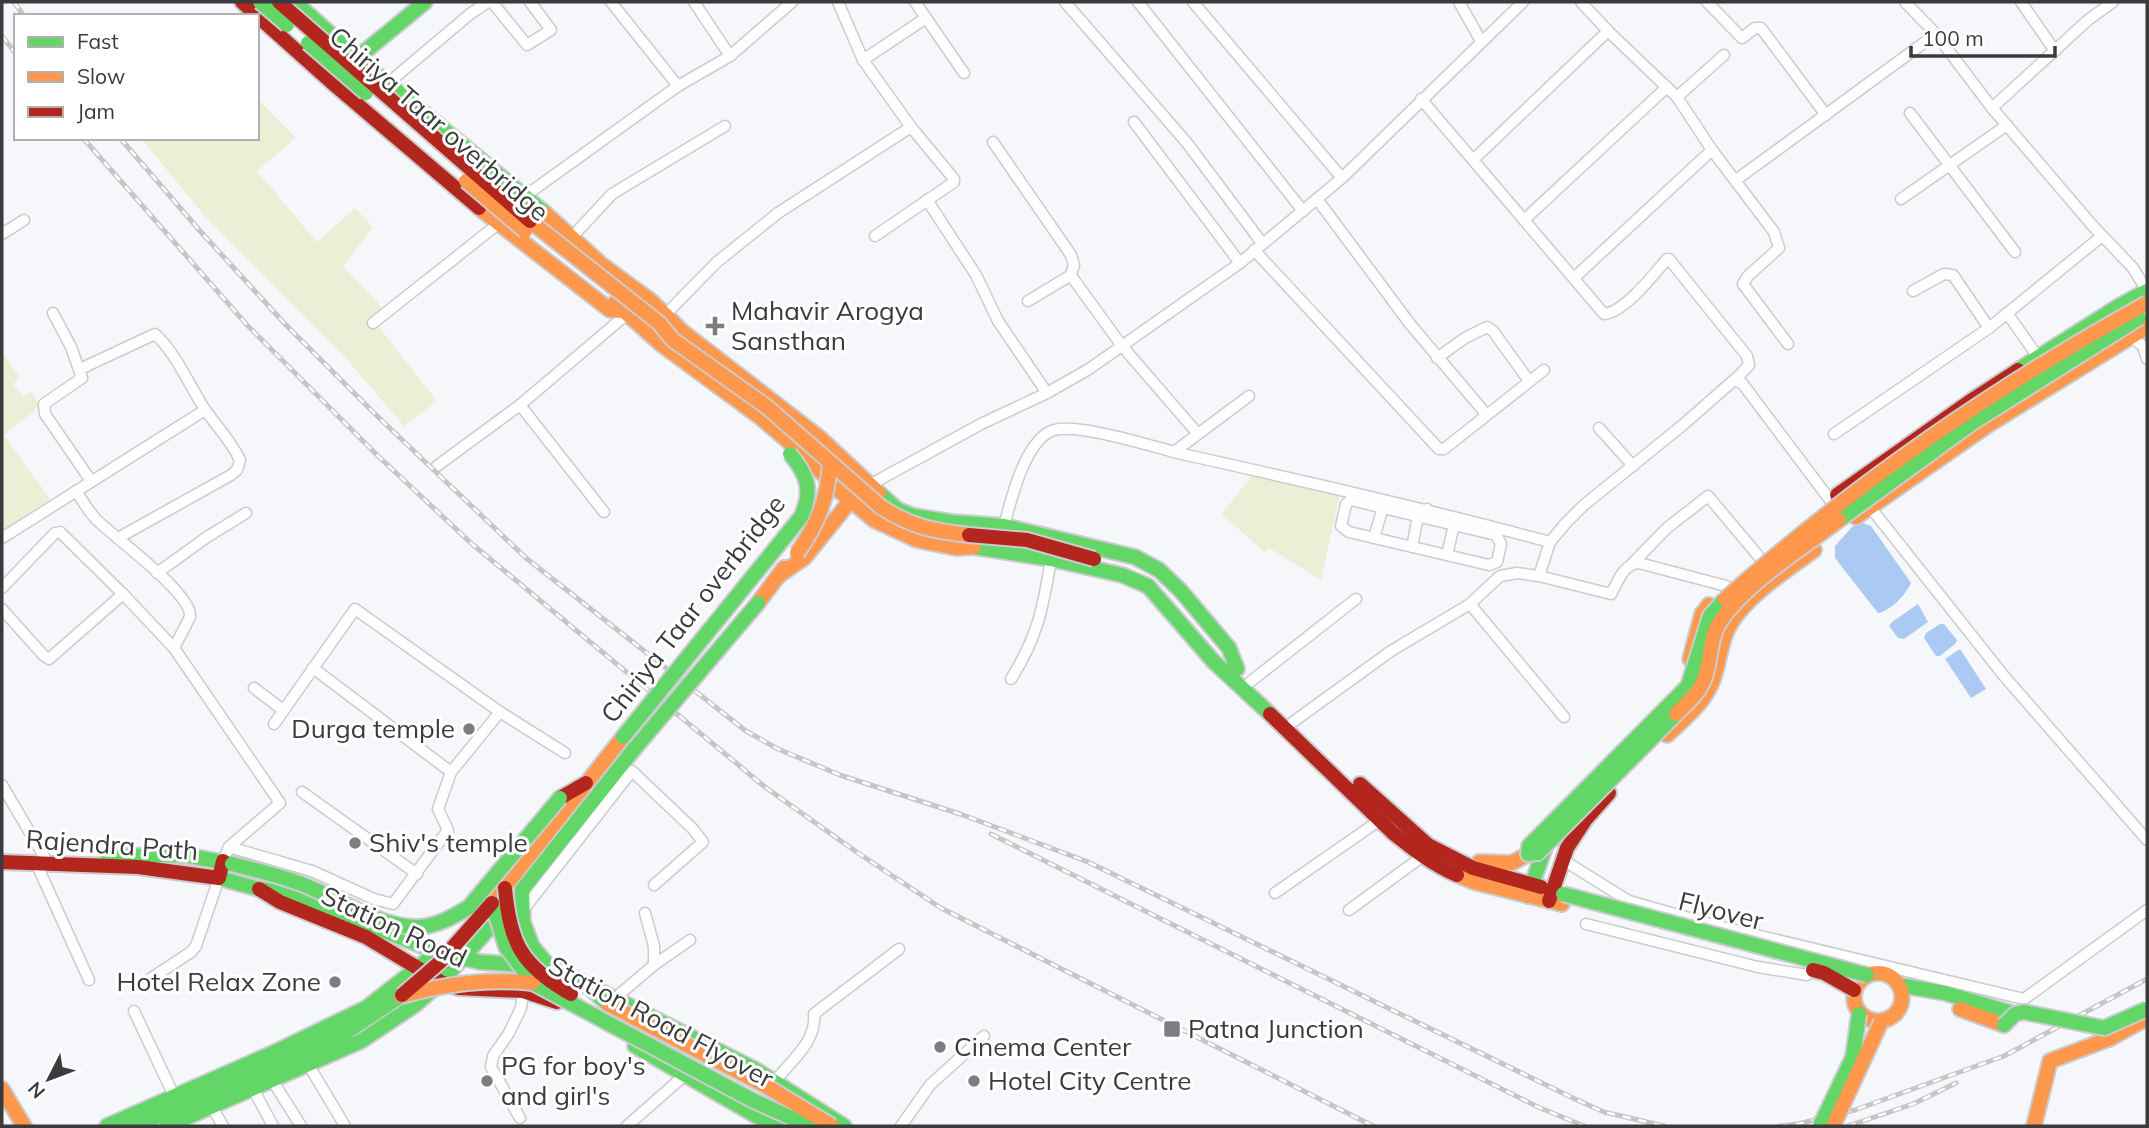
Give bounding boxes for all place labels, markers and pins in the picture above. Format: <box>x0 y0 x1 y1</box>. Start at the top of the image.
place label: Mahavir Arogya Sansthan <box>731 294 924 357</box>
marker: Mahavir Arogya Sansthan <box>705 316 725 336</box>
place label: Durga temple <box>291 712 455 745</box>
marker: Durga temple <box>461 721 477 737</box>
place label: Shiv's temple <box>369 826 528 859</box>
marker: Shiv's temple <box>347 835 363 851</box>
place label: Hotel Relax Zone <box>117 965 321 998</box>
marker: Hotel Relax Zone <box>327 974 343 990</box>
place label: Patna Junction <box>1188 1012 1364 1045</box>
marker: Patna Junction <box>1162 1019 1182 1039</box>
place label: Cinema Center <box>954 1030 1132 1063</box>
marker: Cinema Center <box>932 1039 948 1055</box>
place label: PG for boy's and girl's <box>501 1049 646 1112</box>
place label: Hotel City Centre <box>988 1064 1191 1097</box>
marker: PG for boy's and girl's <box>479 1073 495 1089</box>
marker: Hotel City Centre <box>966 1073 982 1089</box>

